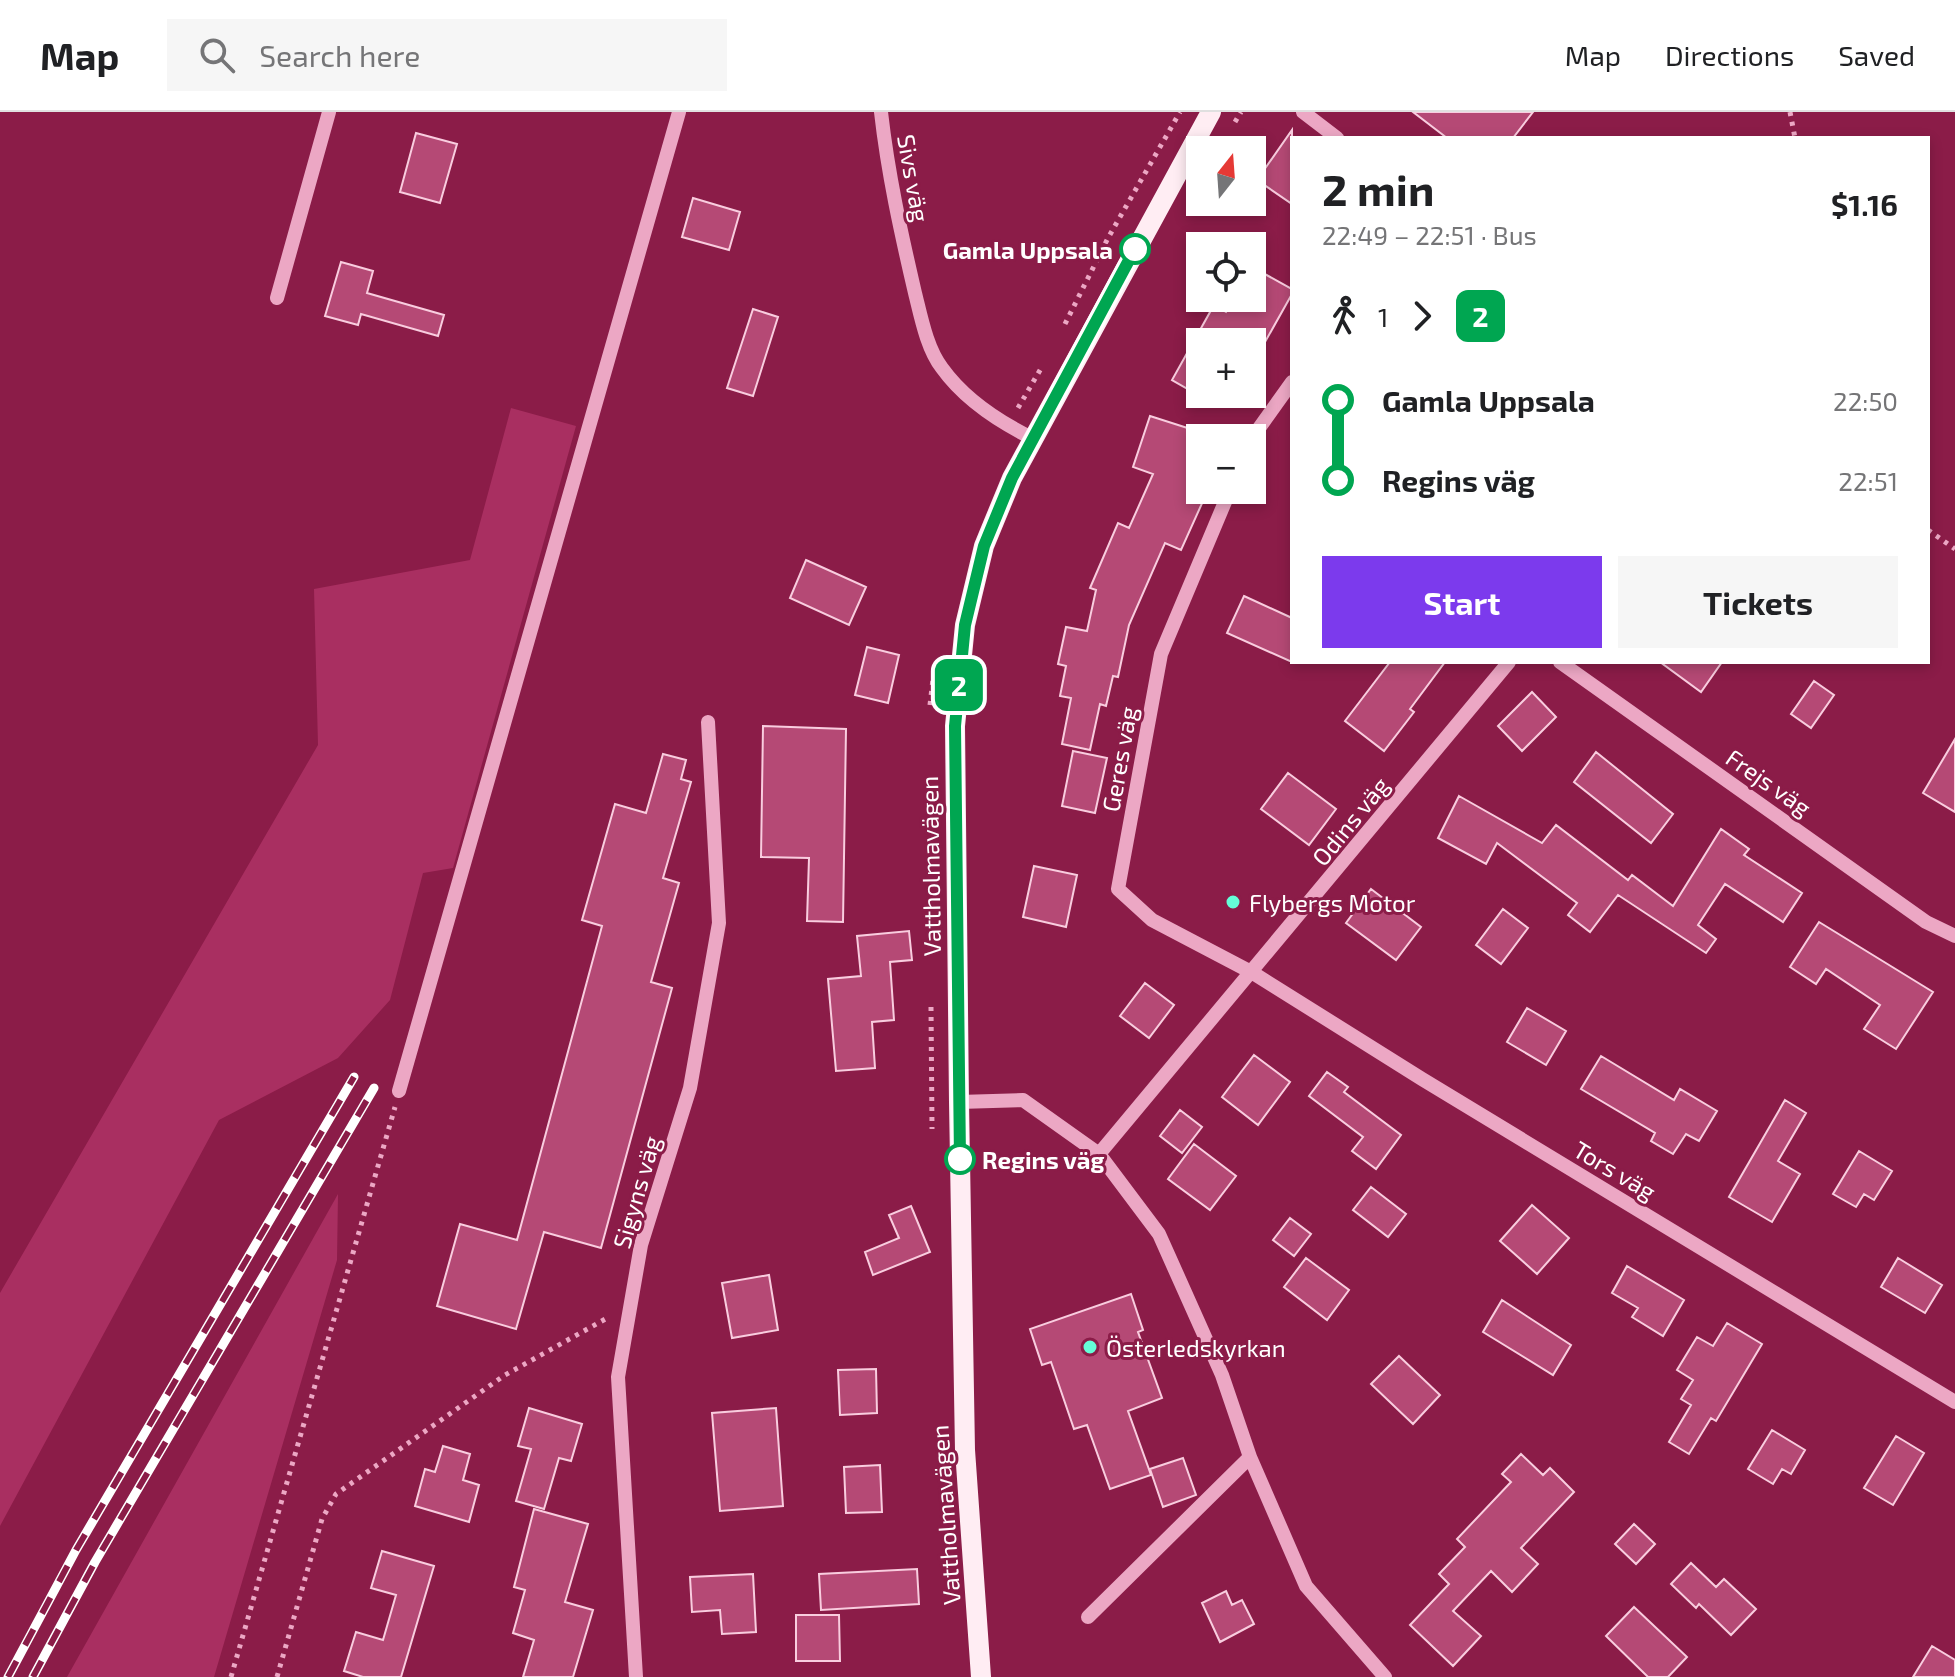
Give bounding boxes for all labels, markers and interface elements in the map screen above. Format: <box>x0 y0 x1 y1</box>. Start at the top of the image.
search box <box>167 19 727 91</box>
text: Map <box>40 32 119 78</box>
icon: search <box>195 33 239 77</box>
text: Search here <box>259 37 420 73</box>
text: Map <box>1565 38 1621 72</box>
text: Directions <box>1665 38 1794 72</box>
text: Saved <box>1838 38 1915 72</box>
street label: Sivs väg <box>892 132 936 224</box>
north arrow <box>1186 136 1266 216</box>
map controls <box>1186 136 1266 504</box>
text: 2 min <box>1322 162 1434 215</box>
text: $1.16 <box>1831 186 1898 222</box>
text: 22:49 – 22:51 · Bus <box>1322 219 1537 250</box>
button: locate <box>1186 232 1266 312</box>
marker: Gamla Uppsala <box>1120 234 1150 264</box>
place label: Gamla Uppsala <box>943 235 1113 264</box>
icon: walk <box>1322 294 1366 338</box>
icon: forward <box>1400 294 1444 338</box>
text: 2 <box>1472 299 1489 333</box>
text: 1 <box>1378 301 1388 332</box>
button: + <box>1186 328 1266 408</box>
text: Gamla Uppsala <box>1382 382 1595 418</box>
text: 22:50 <box>1833 385 1898 416</box>
button: − <box>1186 424 1266 504</box>
text: Regins väg <box>1382 462 1535 498</box>
text: 22:51 <box>1838 465 1898 496</box>
button: Start <box>1322 556 1602 648</box>
button: Tickets <box>1618 556 1898 648</box>
line badge: 2 <box>933 659 985 711</box>
text: 2 <box>951 668 967 702</box>
street label: Geres väg <box>1095 704 1143 814</box>
street label: Frejs väg <box>1721 742 1817 822</box>
street label: Odins väg <box>1305 771 1395 871</box>
street label: Vattholmavägen <box>914 776 946 956</box>
place label: Flybergs Motor <box>1249 888 1416 917</box>
marker: Flybergs Motor <box>1224 893 1242 911</box>
street label: Sigyns väg <box>606 1132 666 1252</box>
street label: Tors väg <box>1569 1134 1661 1206</box>
marker: Regins väg <box>945 1144 975 1174</box>
place label: Regins väg <box>982 1145 1104 1174</box>
place label: Österledskyrkan <box>1106 1333 1286 1362</box>
marker: Österledskyrkan <box>1081 1338 1099 1356</box>
street label: Vattholmavägen <box>924 1424 966 1606</box>

